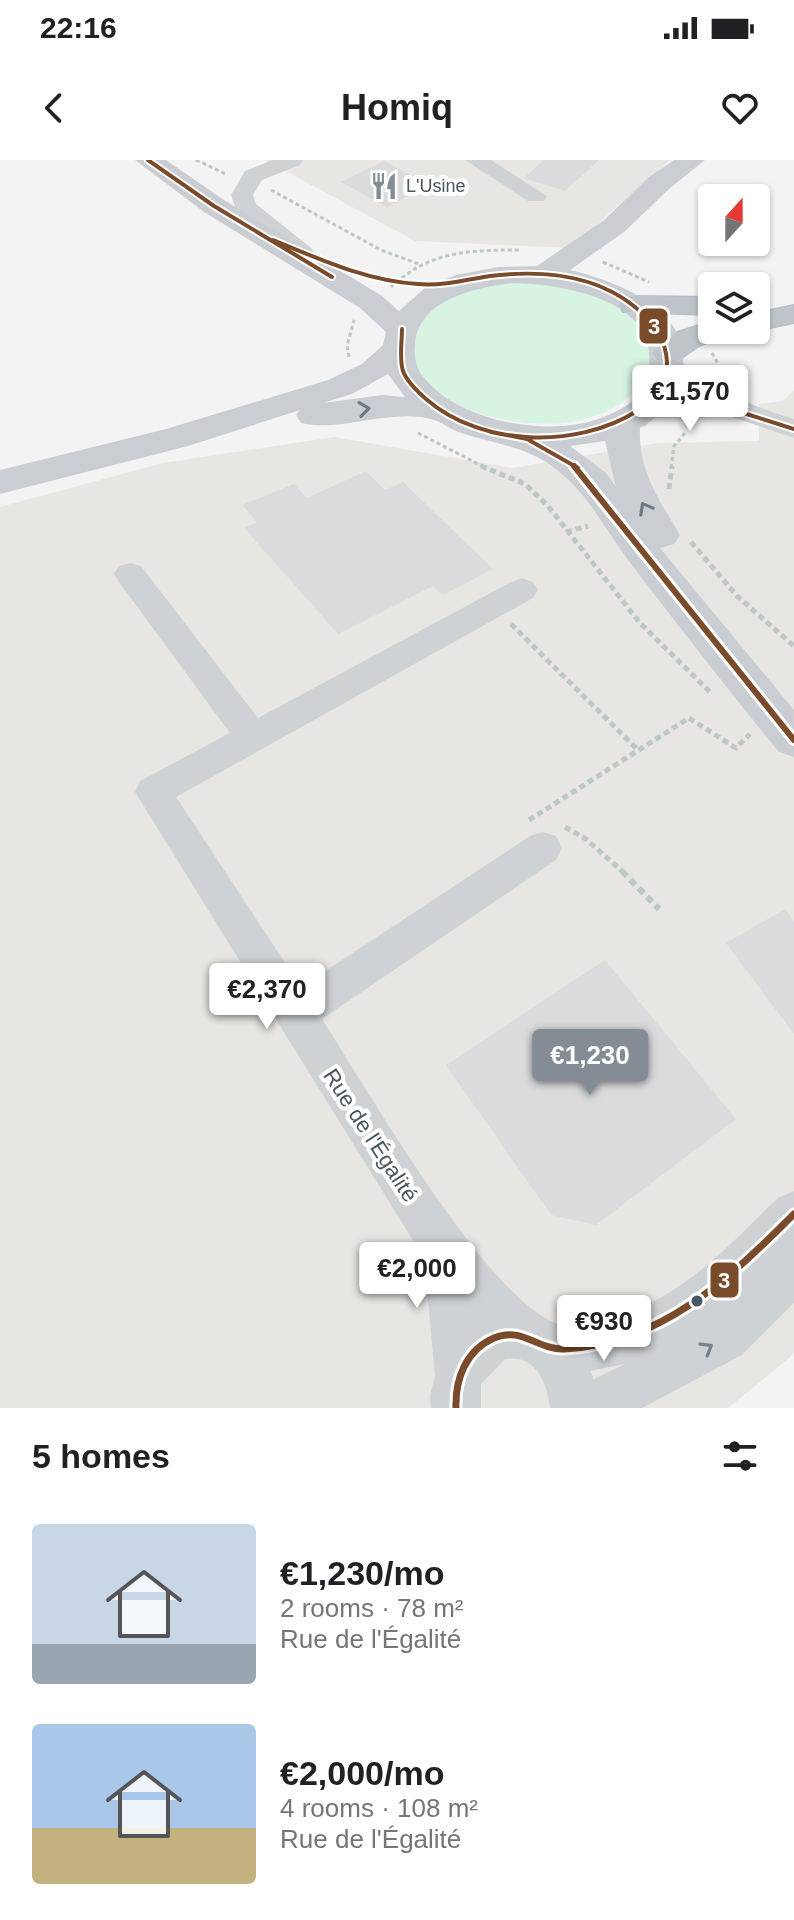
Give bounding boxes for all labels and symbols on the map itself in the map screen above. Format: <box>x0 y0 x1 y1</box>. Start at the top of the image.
restaurant icon: L'Usine <box>369 171 399 201</box>
place label: L'Usine <box>406 176 465 196</box>
north arrow <box>698 184 770 256</box>
line badge: 3 <box>638 307 669 345</box>
text: 3 <box>648 314 660 339</box>
pin: €1,570 <box>625 365 755 433</box>
one-way arrow <box>357 401 371 418</box>
one-way arrow <box>639 502 655 517</box>
pin: €2,370 <box>202 963 332 1031</box>
pin: €1,230 <box>525 1029 655 1097</box>
street label: Rue de l'Égalité <box>318 1064 423 1206</box>
pin: €2,000 <box>352 1242 482 1310</box>
line badge: 3 <box>709 1261 740 1299</box>
text: 3 <box>718 1268 730 1293</box>
unlabelled marker <box>689 1293 705 1309</box>
pin: €930 <box>557 1295 651 1363</box>
one-way arrow <box>698 1343 713 1358</box>

